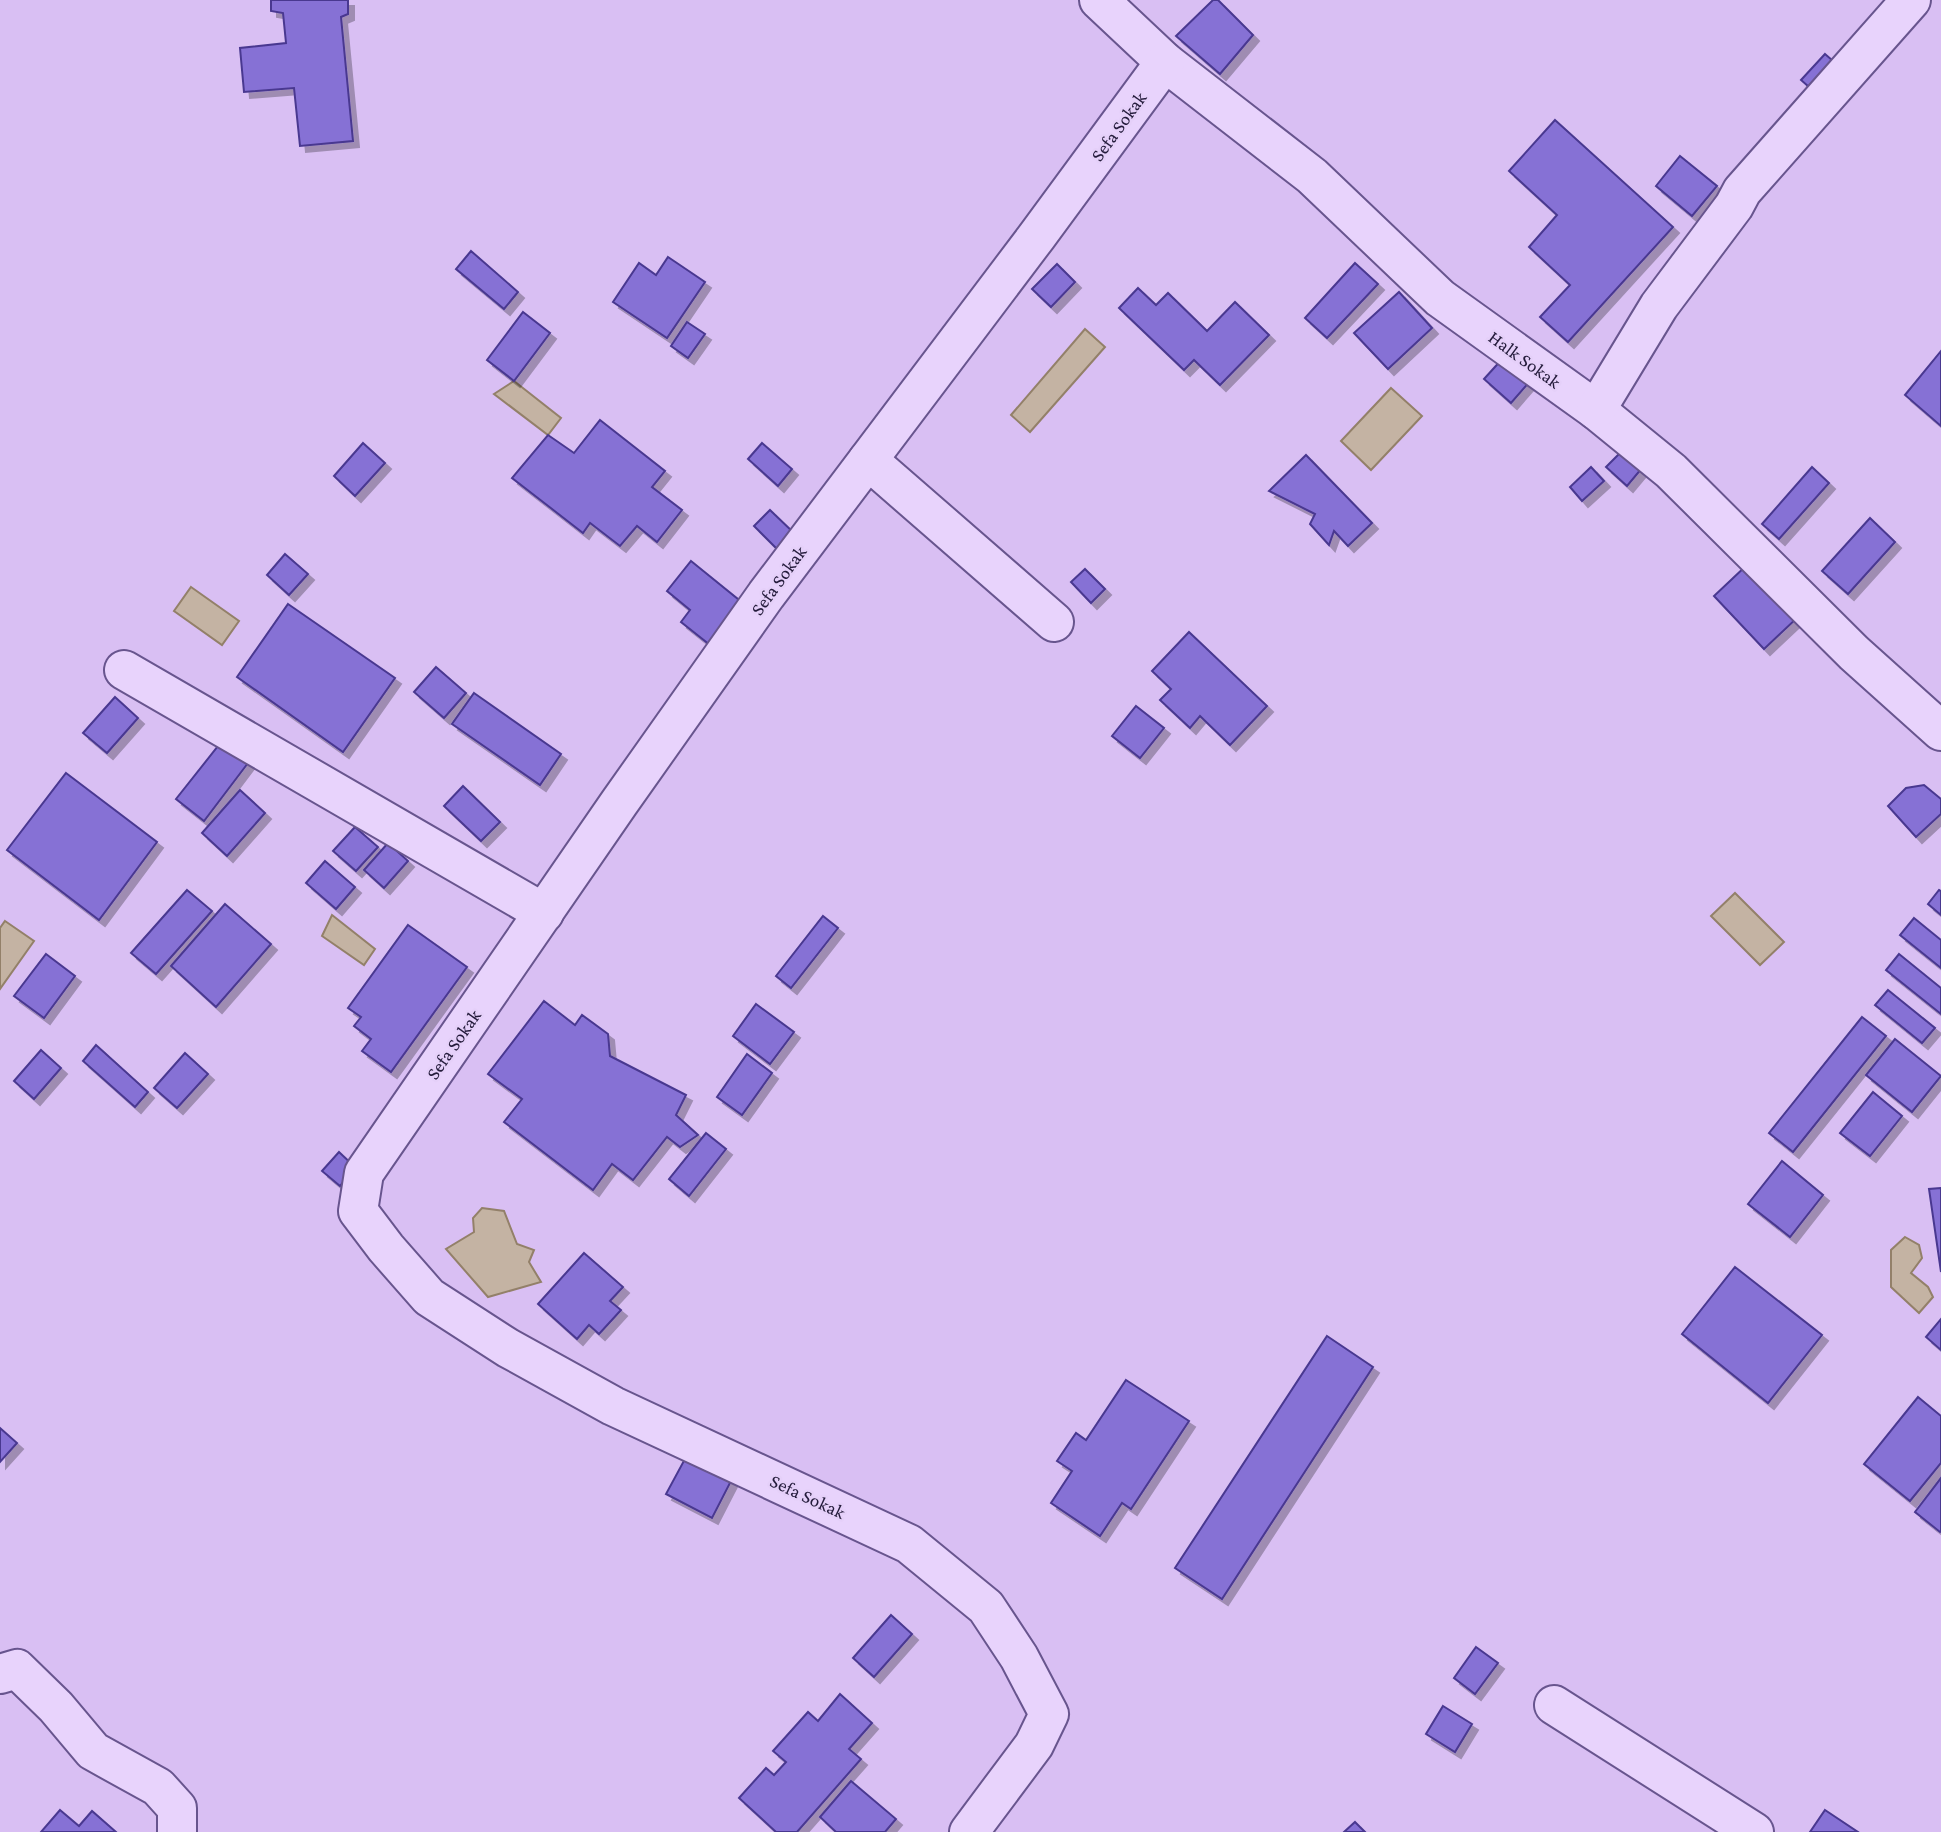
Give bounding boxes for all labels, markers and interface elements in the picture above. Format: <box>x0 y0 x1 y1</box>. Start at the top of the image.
street label: Sefa Sokak <box>1086 87 1151 165</box>
street label: Halk Sokak <box>1485 326 1566 393</box>
street label: Sefa Sokak <box>746 541 811 619</box>
street label: Sefa Sokak <box>422 1005 486 1083</box>
street label: Sefa Sokak <box>767 1470 849 1523</box>

